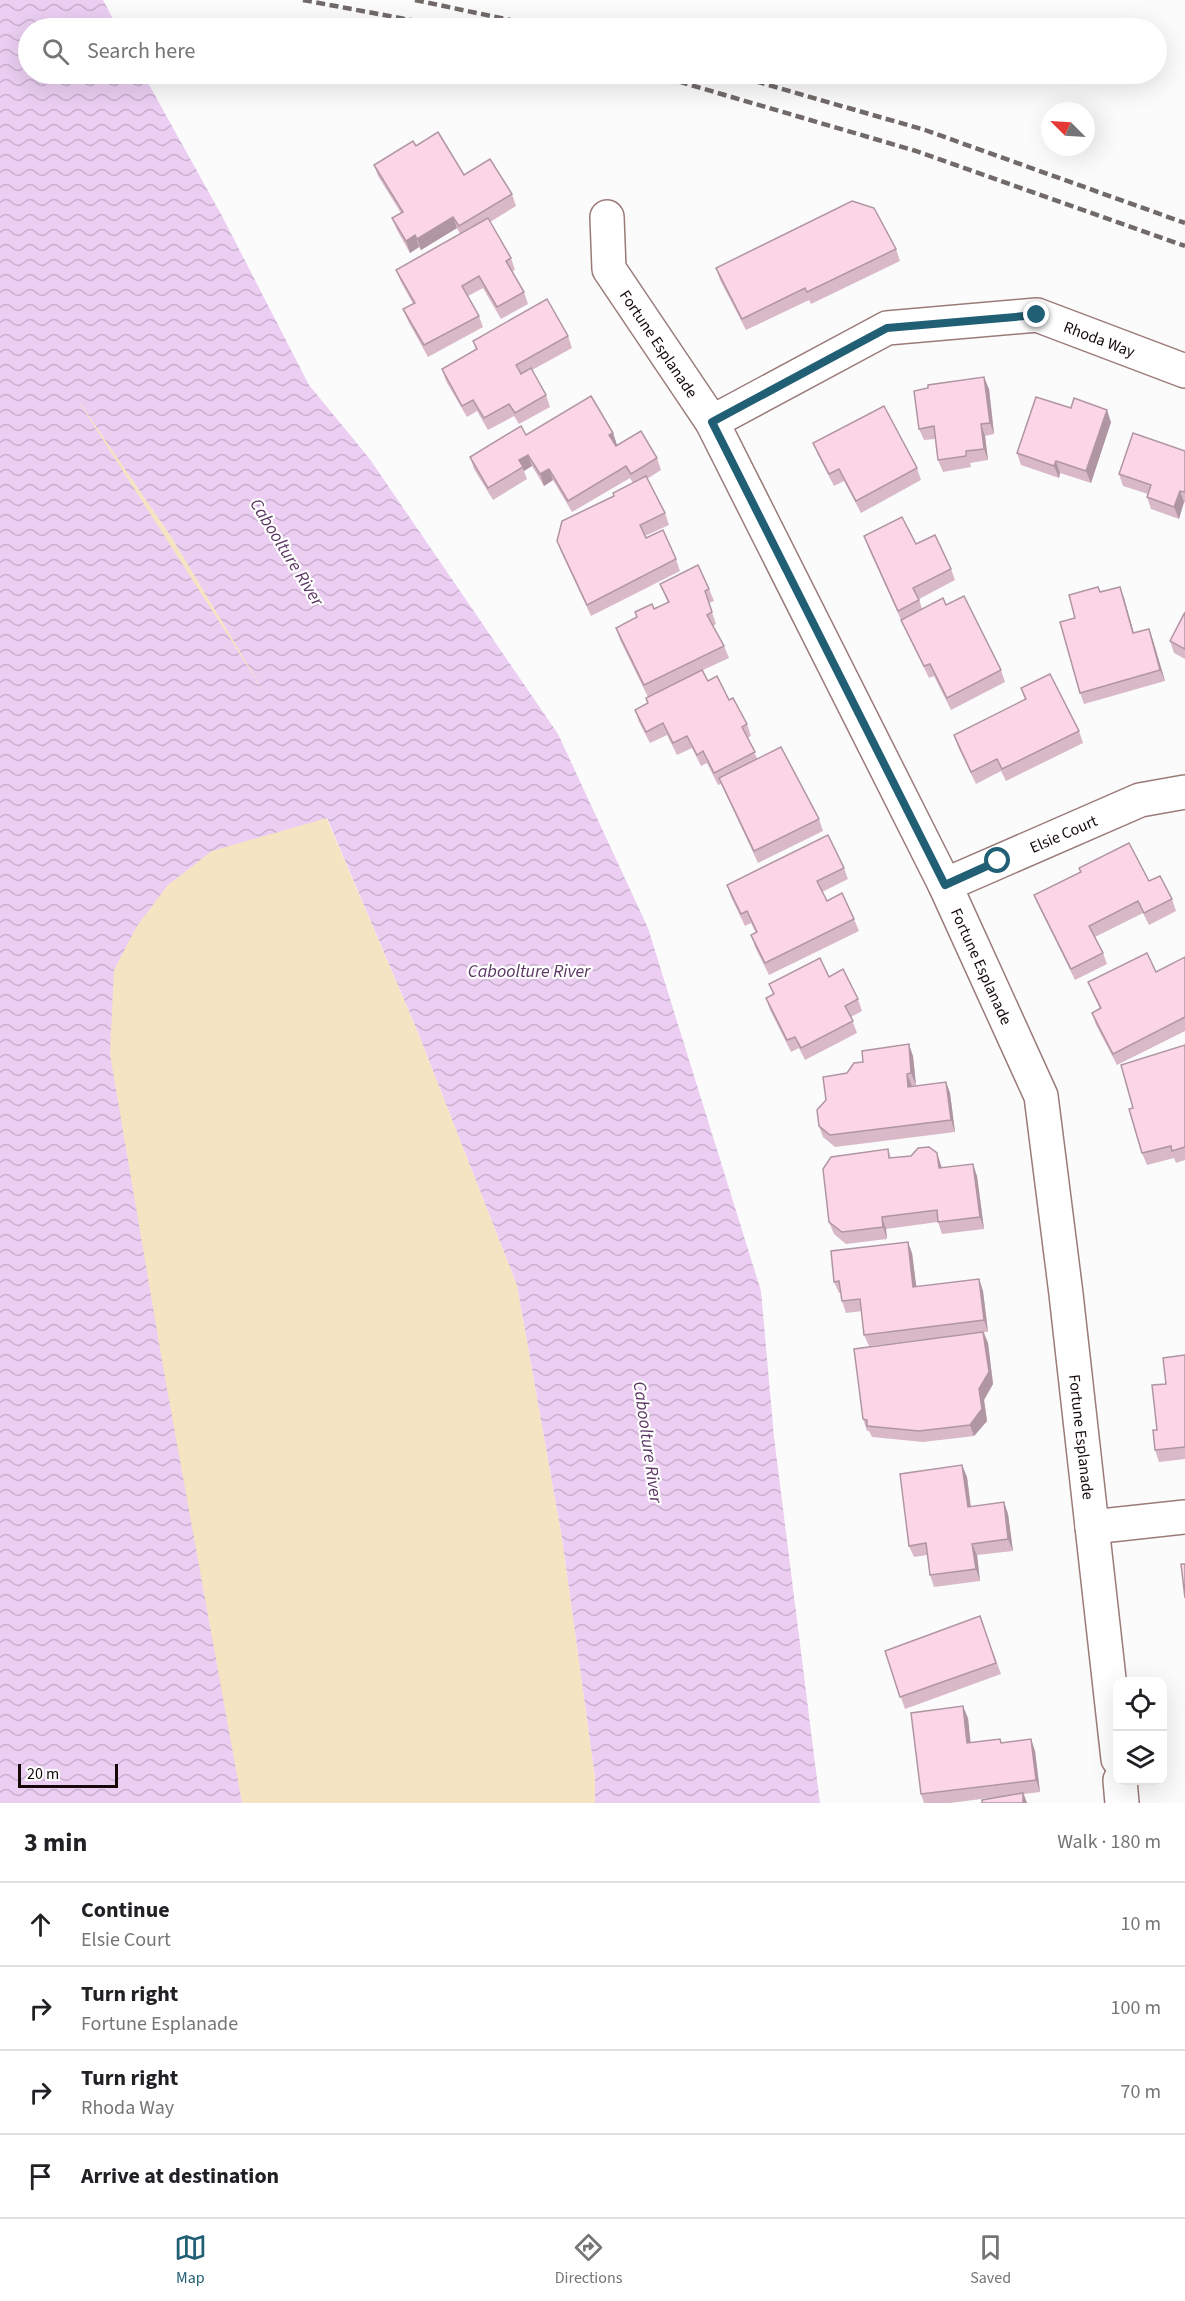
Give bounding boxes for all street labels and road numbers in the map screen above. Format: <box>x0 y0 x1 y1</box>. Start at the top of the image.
street label: Fortune Esplanade <box>614 286 703 403</box>
street label: Rhoda Way <box>1060 316 1138 363</box>
street label: Elsie Court <box>1026 810 1102 859</box>
street label: Fortune Esplanade <box>945 905 1017 1029</box>
street label: Fortune Esplanade <box>1063 1373 1099 1501</box>

